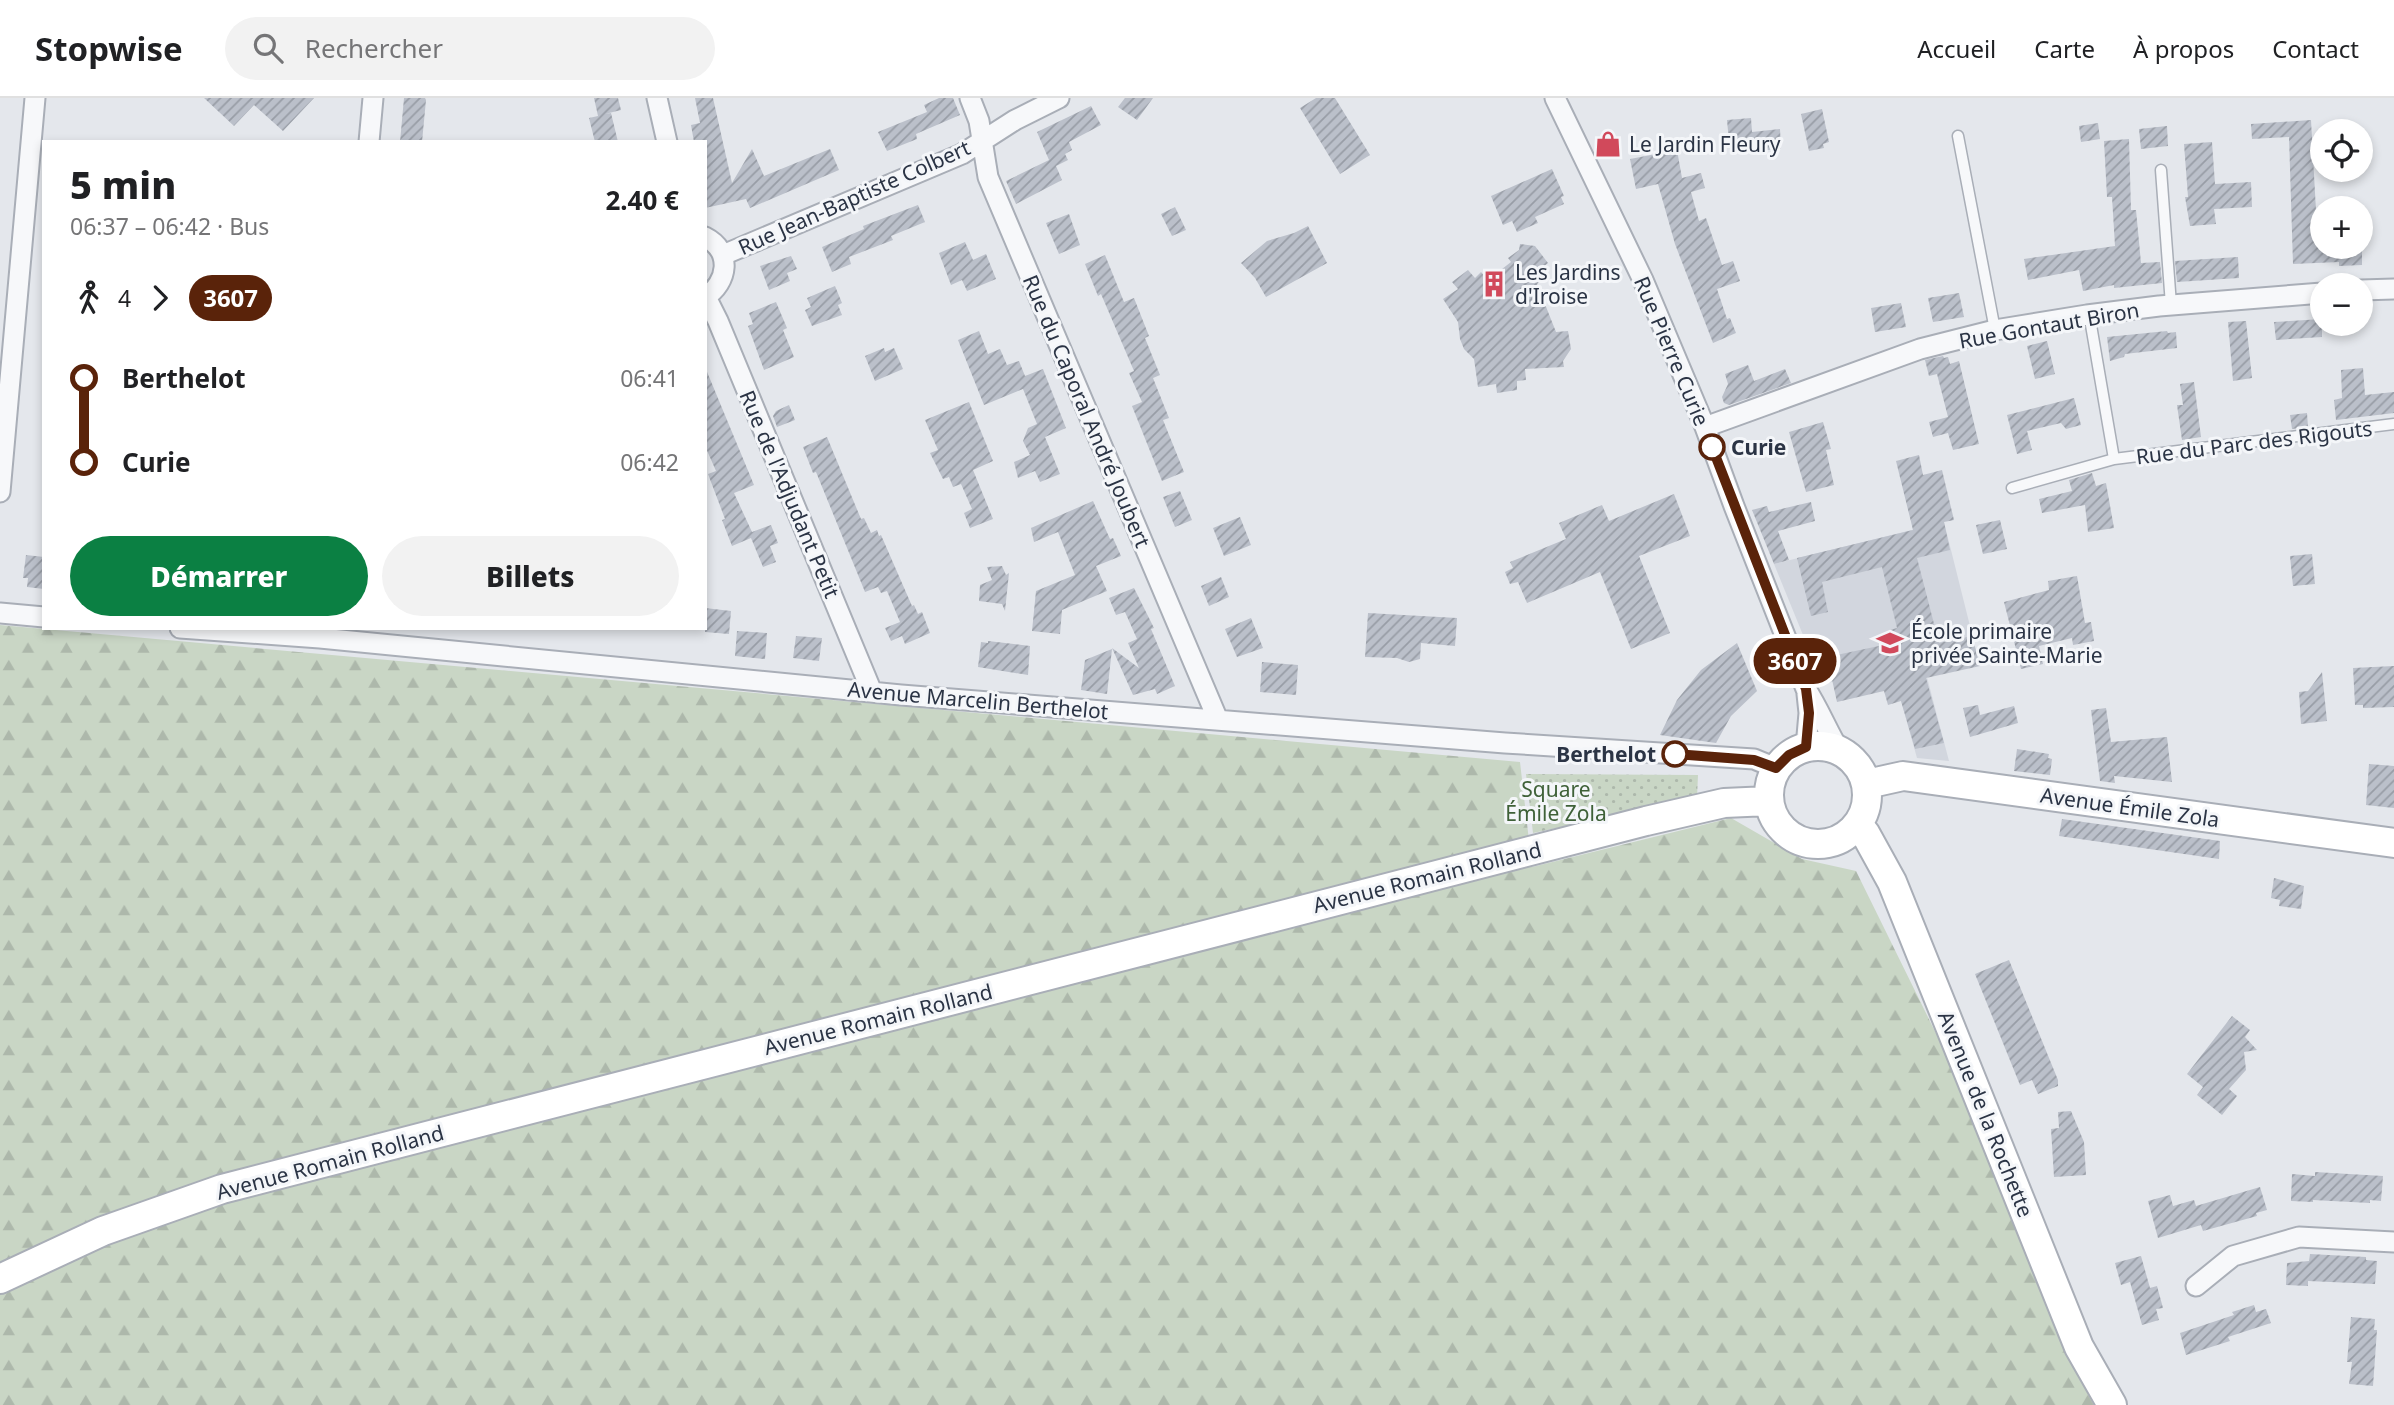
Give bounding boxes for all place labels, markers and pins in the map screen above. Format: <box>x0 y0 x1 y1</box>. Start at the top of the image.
shop icon: Le Jardin Fleury <box>1593 129 1623 159</box>
place label: Le Jardin Fleury <box>1629 130 1781 158</box>
place label: Les Jardins d'Iroise <box>1515 258 1621 310</box>
building icon: Les Jardins d'Iroise <box>1479 269 1509 299</box>
place label: Curie <box>1731 433 1786 461</box>
marker: Curie <box>1699 434 1725 460</box>
place label: École primaire privée Sainte-Marie <box>1911 617 2102 669</box>
school or university icon: École primaire privée Sainte-Marie <box>1875 628 1905 658</box>
place label: Berthelot <box>1556 740 1656 768</box>
marker: Berthelot <box>1662 741 1688 767</box>

